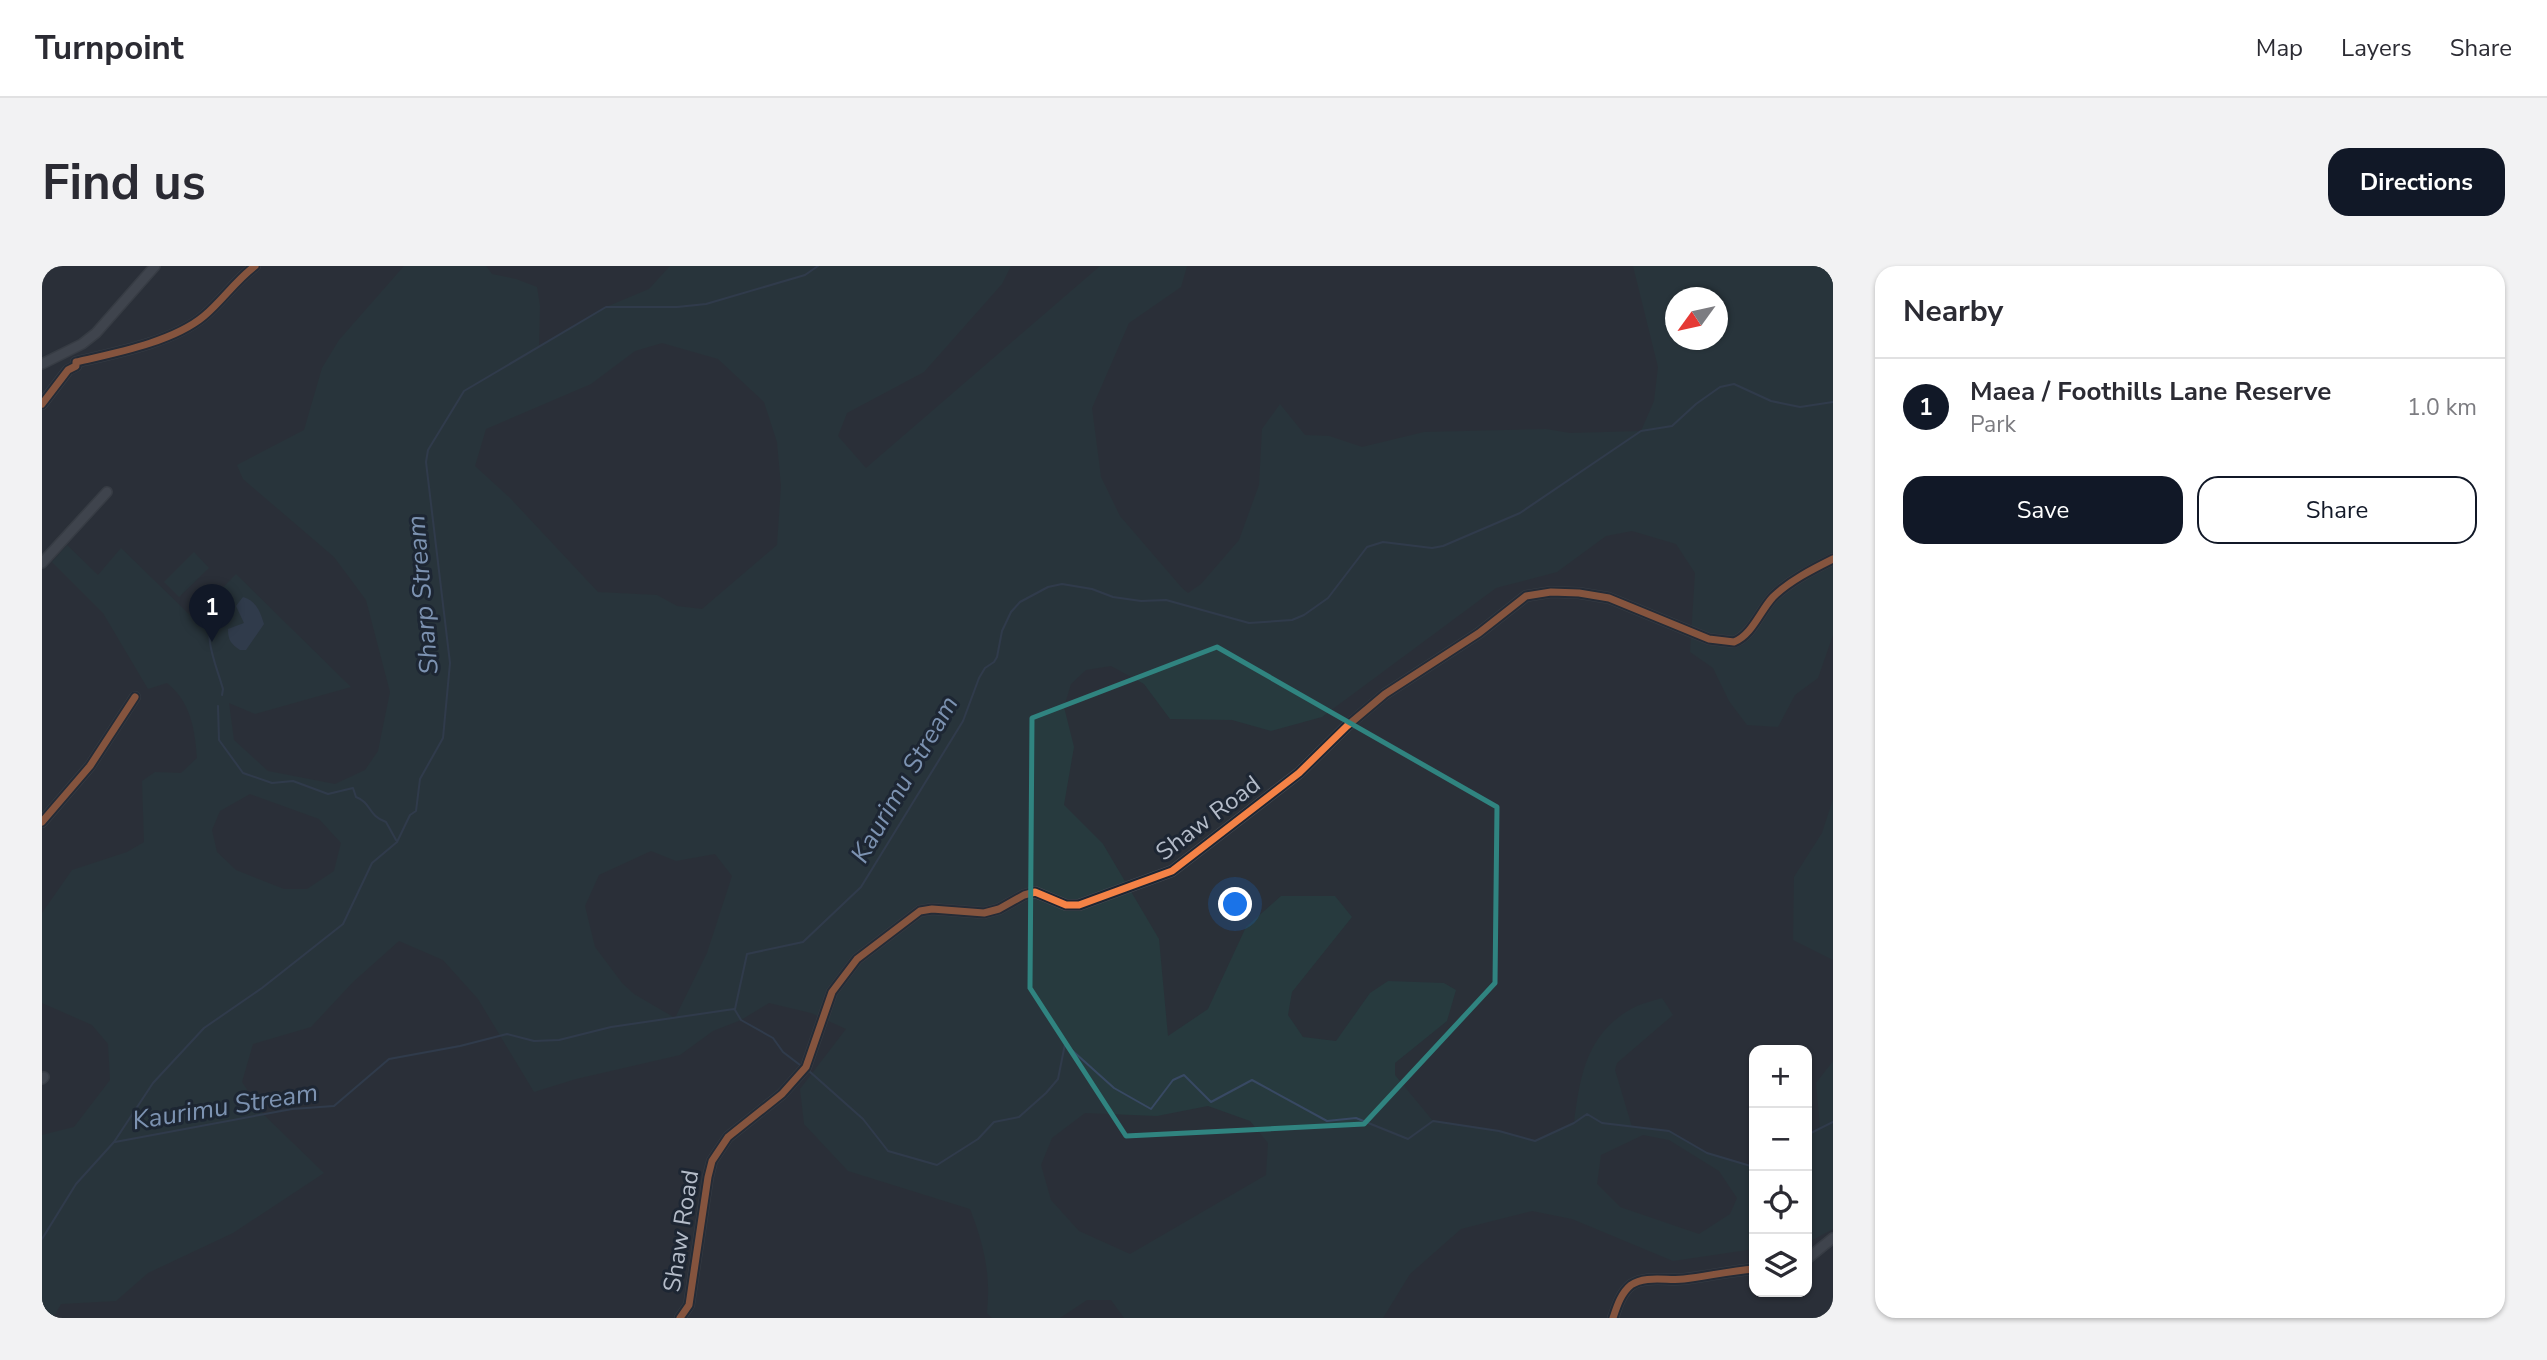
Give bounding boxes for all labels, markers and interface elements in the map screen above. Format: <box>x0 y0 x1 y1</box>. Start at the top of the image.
text: Turnpoint <box>35 26 184 71</box>
text: Map <box>2256 32 2303 64</box>
text: Layers <box>2341 32 2412 64</box>
text: Share <box>2450 32 2512 64</box>
button: Directions <box>2328 148 2505 216</box>
text: Find us <box>42 149 206 216</box>
north arrow <box>1665 287 1728 350</box>
text: Nearby <box>1903 291 2003 332</box>
text: Maea / Foothills Lane Reserve <box>1970 374 2331 409</box>
text: 1 <box>1919 392 1933 423</box>
text: 1.0 km <box>2407 392 2477 423</box>
text: Park <box>1970 409 2016 440</box>
button: Save <box>1903 476 2183 544</box>
button: Share <box>2197 476 2477 544</box>
water label: Sharp Stream <box>398 514 447 676</box>
pin: 1 <box>189 584 235 642</box>
water label: Kaurimu Stream <box>842 689 966 869</box>
street label: Shaw Road <box>1149 768 1267 868</box>
your location <box>1218 887 1252 921</box>
map controls <box>1749 1045 1812 1297</box>
button: + <box>1749 1045 1812 1108</box>
water label: Kaurimu Stream <box>130 1075 320 1138</box>
button: − <box>1749 1108 1812 1171</box>
street label: Shaw Road <box>656 1168 706 1294</box>
button: locate <box>1749 1171 1812 1234</box>
button: layers <box>1749 1234 1812 1297</box>

